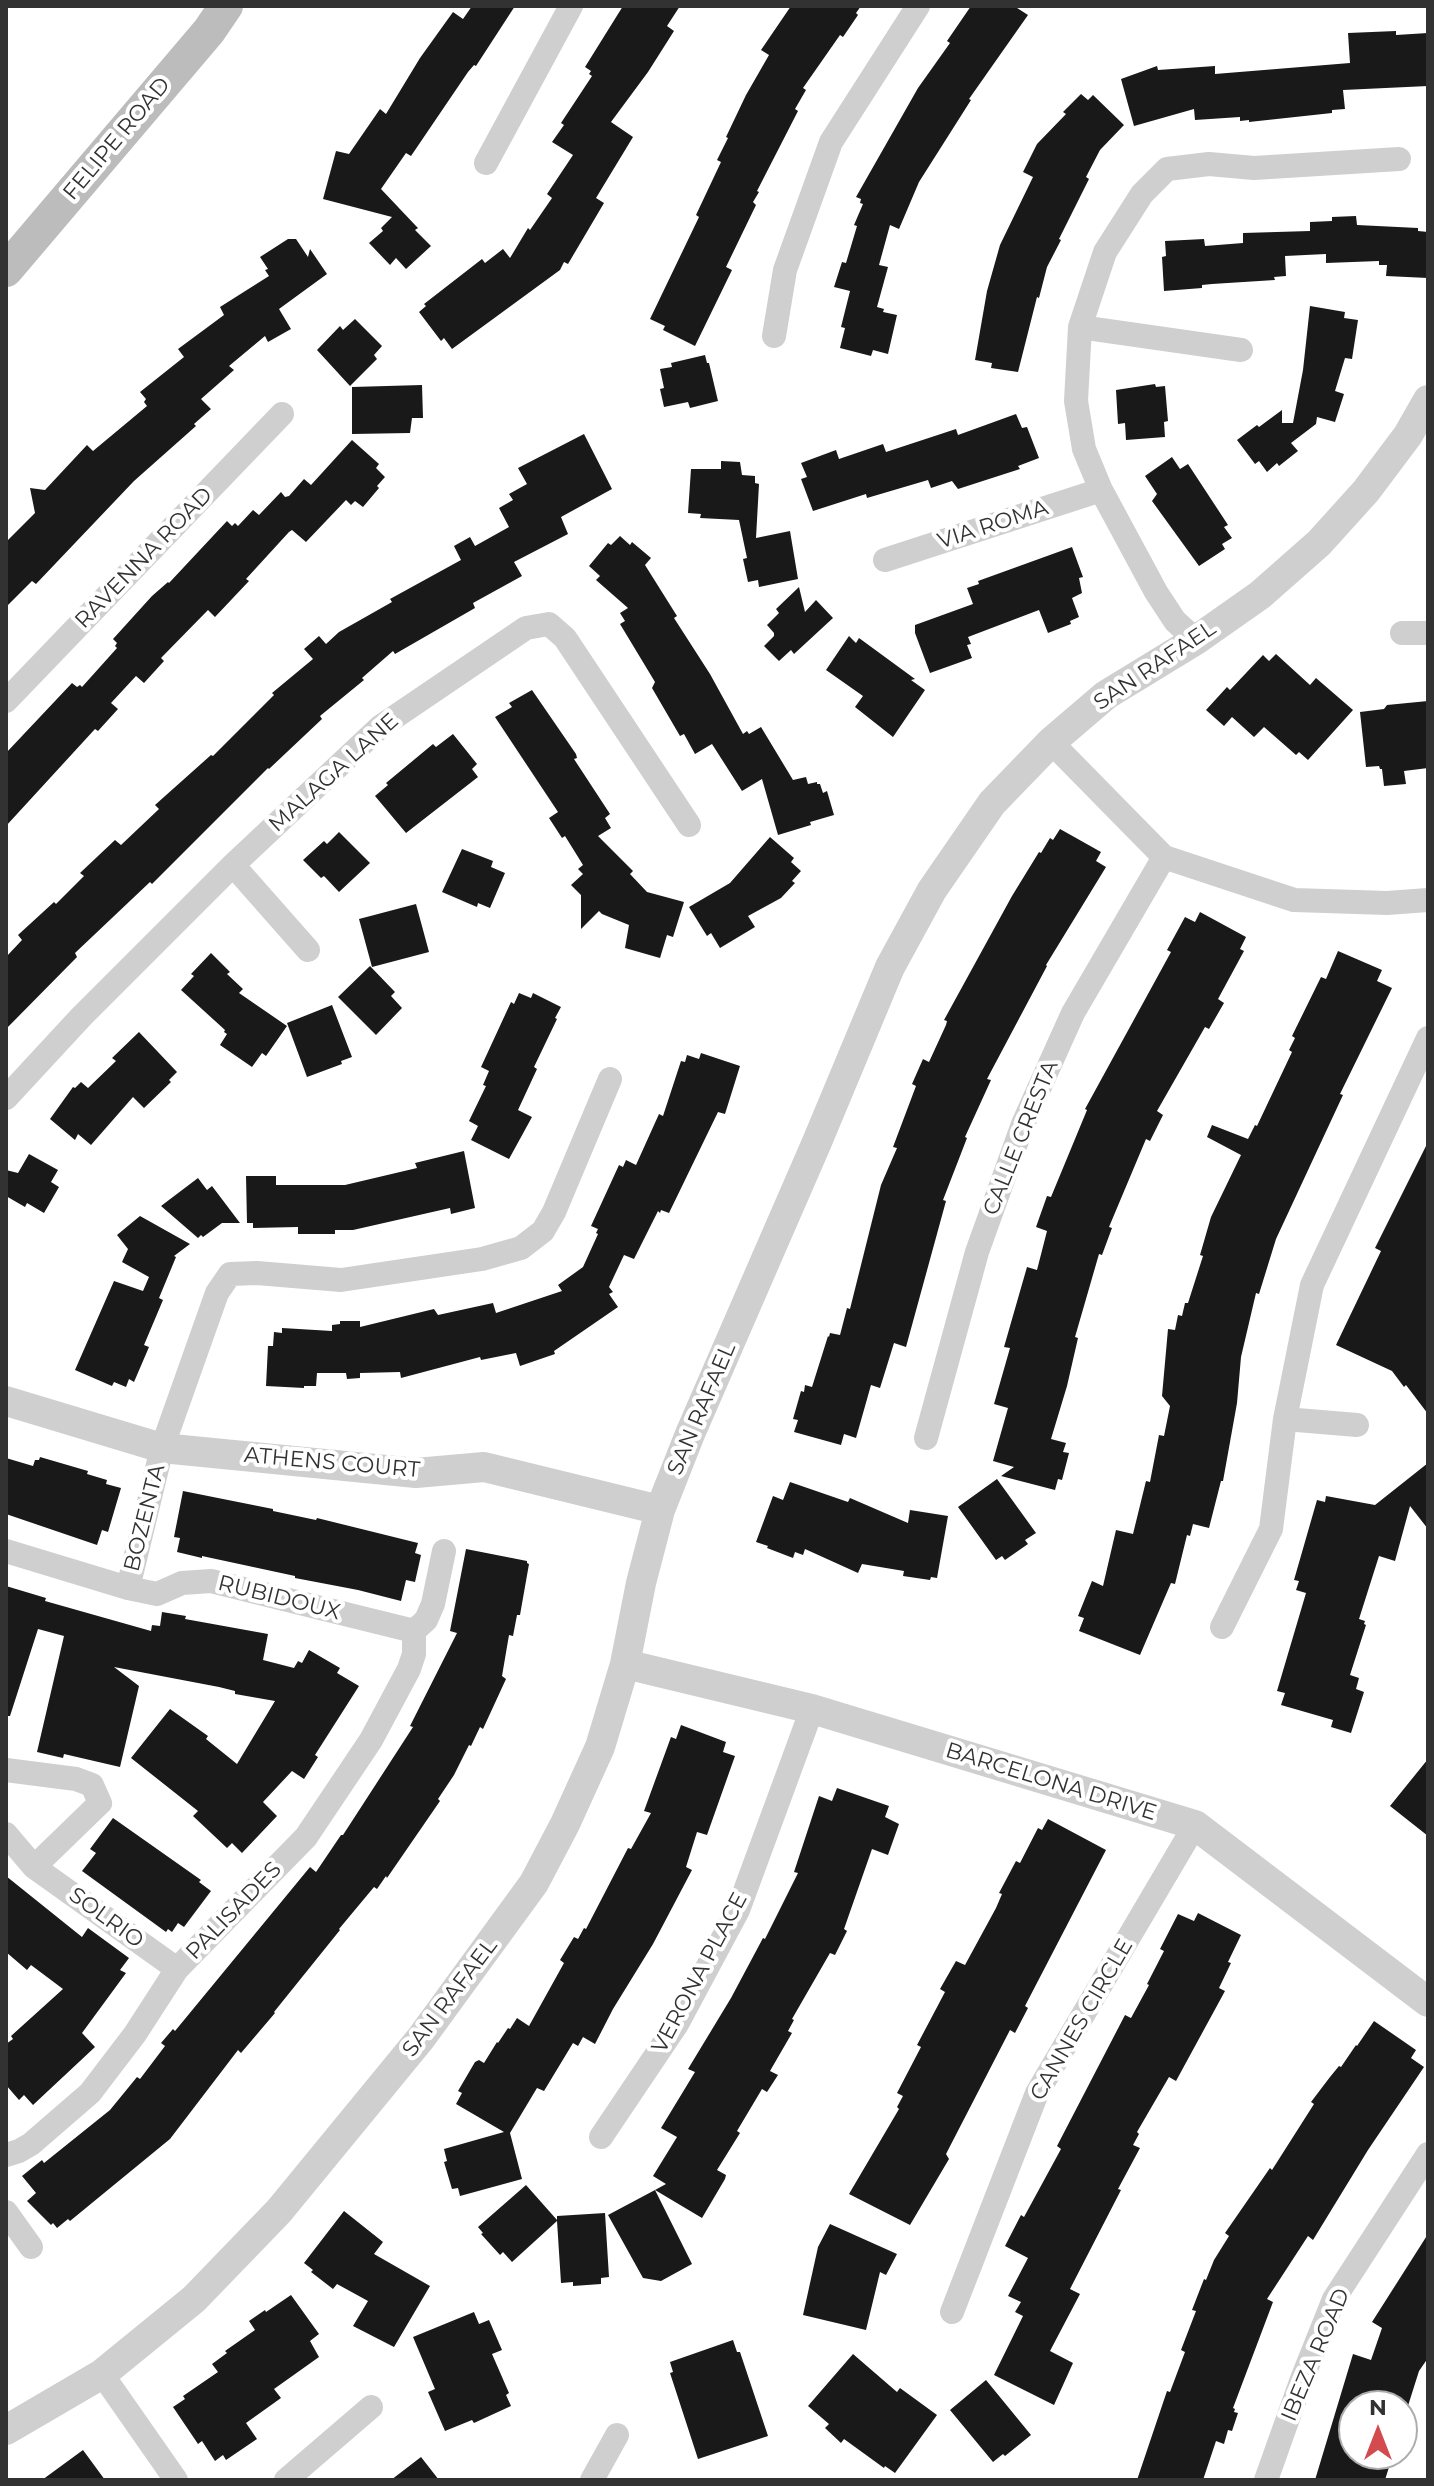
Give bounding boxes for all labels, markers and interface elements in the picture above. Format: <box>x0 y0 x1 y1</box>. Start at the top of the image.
street label: FELIPE ROAD <box>58 72 176 206</box>
street label: RAVENNA ROAD <box>70 482 218 634</box>
street label: VIA ROMA <box>935 495 1051 555</box>
street label: SAN RAFAEL <box>1089 616 1221 716</box>
street label: MALAGA LANE <box>264 708 404 838</box>
street label: CALLE CRESTA <box>978 1057 1064 1219</box>
street label: SAN RAFAEL <box>662 1339 742 1479</box>
street label: ATHENS COURT <box>243 1442 421 1484</box>
street label: BOZENTA <box>119 1462 171 1574</box>
street label: RUBIDOUX <box>215 1570 343 1626</box>
street label: BARCELONA DRIVE <box>942 1737 1160 1827</box>
street label: PALISADES <box>181 1857 287 1965</box>
street label: SOLRIO <box>63 1882 149 1954</box>
street label: VERONA PLACE <box>647 1888 753 2058</box>
street label: SAN RAFAEL <box>397 1934 503 2062</box>
street label: CANNES CIRCLE <box>1025 1935 1139 2105</box>
street label: IBEZA ROAD <box>1276 2285 1356 2425</box>
north arrow <box>1338 2390 1418 2470</box>
text: N <box>1369 2394 1387 2421</box>

